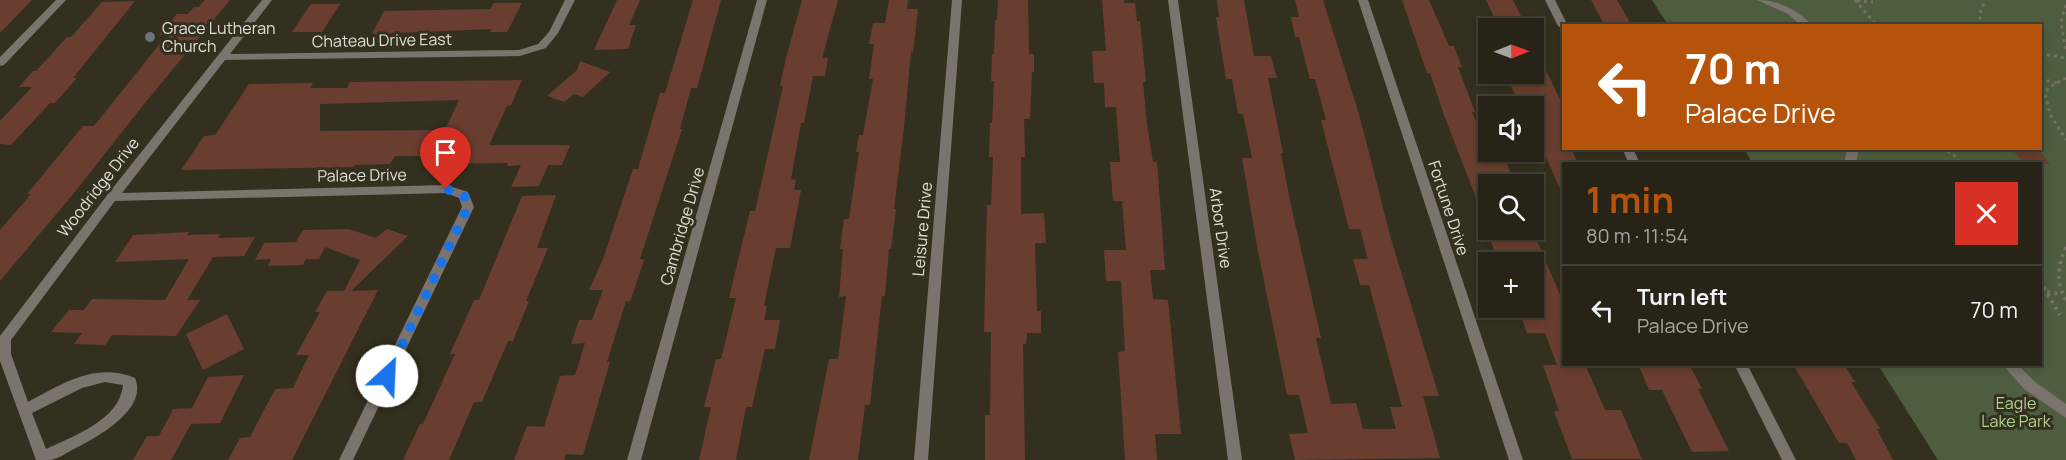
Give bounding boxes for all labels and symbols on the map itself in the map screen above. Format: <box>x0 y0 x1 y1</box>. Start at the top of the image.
place label: Grace Lutheran Church <box>162 17 276 57</box>
north arrow <box>1478 18 1544 84</box>
street label: Chateau Drive East <box>312 28 452 52</box>
marker: Grace Lutheran Church <box>143 30 157 44</box>
pin <box>420 127 471 189</box>
street label: Woodridge Drive <box>52 133 144 241</box>
street label: Fortune Drive <box>1423 158 1475 258</box>
street label: Palace Drive <box>317 163 407 187</box>
street label: Cambridge Drive <box>655 164 709 288</box>
street label: Leisure Drive <box>907 181 937 277</box>
street label: Arbor Drive <box>1204 186 1238 270</box>
position arrow <box>355 344 419 408</box>
park label: Eagle Lake Park <box>1981 392 2052 432</box>

